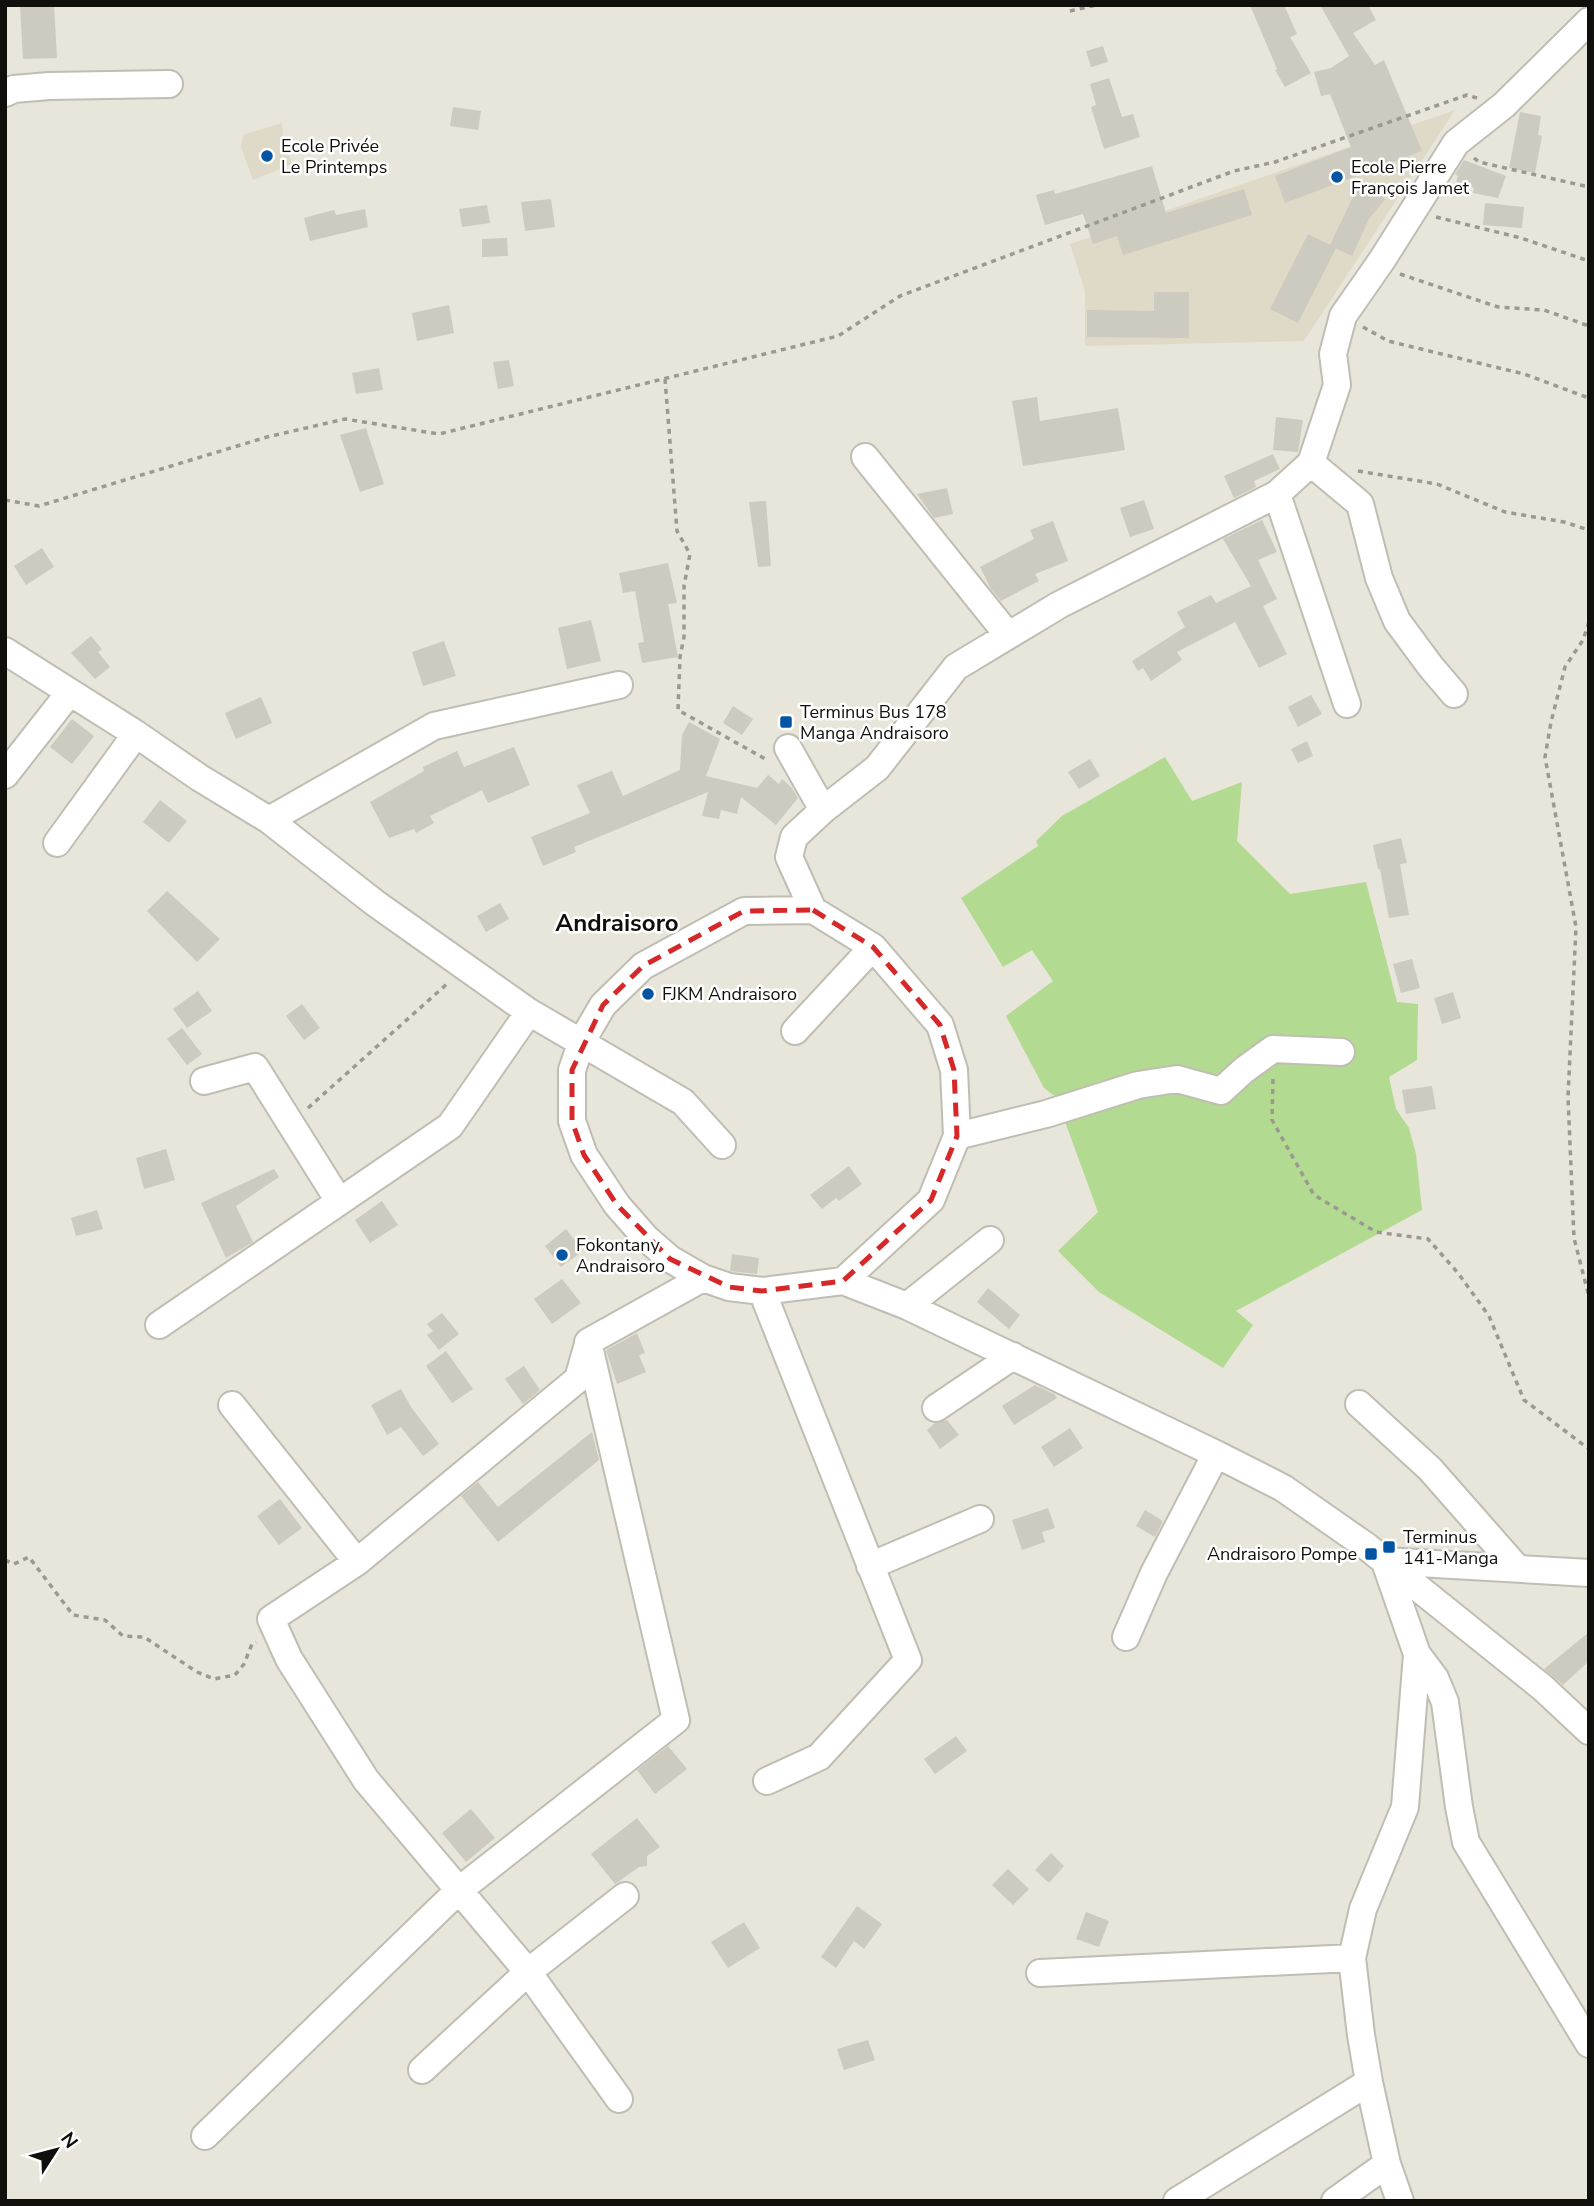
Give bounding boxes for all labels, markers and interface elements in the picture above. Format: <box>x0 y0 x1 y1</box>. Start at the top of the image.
place label: Ecole Privée Le Printemps <box>281 134 387 179</box>
marker: Ecole Privée Le Printemps <box>259 148 275 164</box>
place label: Ecole Pierre François Jamet <box>1351 155 1470 200</box>
marker: Ecole Pierre François Jamet <box>1329 169 1345 185</box>
place label: Terminus Bus 178 Manga Andraisoro <box>800 700 949 745</box>
marker: Terminus Bus 178 Manga Andraisoro <box>778 714 794 730</box>
district label: Andraisoro <box>555 907 679 939</box>
place label: FJKM Andraisoro <box>662 982 797 1006</box>
marker: FJKM Andraisoro <box>640 986 656 1002</box>
place label: Fokontany Andraisoro <box>576 1233 665 1278</box>
marker: Fokontany Andraisoro <box>554 1247 570 1263</box>
place label: Terminus 141-Manga <box>1403 1525 1498 1570</box>
marker: Terminus 141-Manga <box>1381 1539 1397 1555</box>
place label: Andraisoro Pompe <box>1207 1542 1357 1566</box>
marker: Andraisoro Pompe <box>1363 1546 1379 1562</box>
north arrow <box>21 2115 91 2185</box>
text: N <box>54 2127 84 2154</box>

